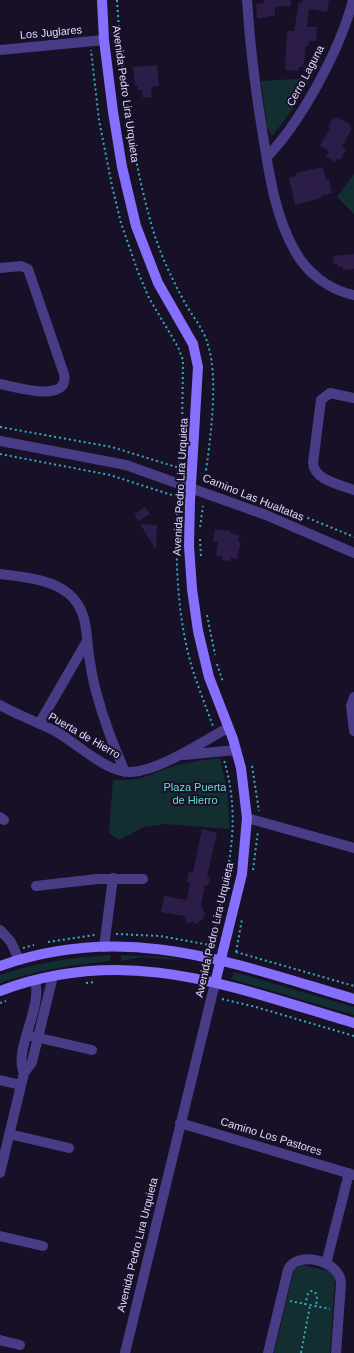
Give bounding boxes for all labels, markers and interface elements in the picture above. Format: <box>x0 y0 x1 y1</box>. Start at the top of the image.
street label: Los Juglares <box>19 24 83 42</box>
street label: Avenida Pedro Lira Urquieta <box>109 25 141 163</box>
street label: Cerro Laguna <box>284 43 328 109</box>
street label: Avenida Pedro Lira Urquieta <box>171 418 191 556</box>
street label: Camino Las Hualtatas <box>200 472 306 524</box>
street label: Puerta de Hierro <box>46 710 122 762</box>
park label: Plaza Puerta de Hierro <box>164 781 226 807</box>
street label: Avenida Pedro Lira Urquieta <box>193 861 237 999</box>
street label: Camino Los Pastores <box>219 1115 323 1159</box>
street label: Avenida Pedro Lira Urquieta <box>115 1176 161 1314</box>

